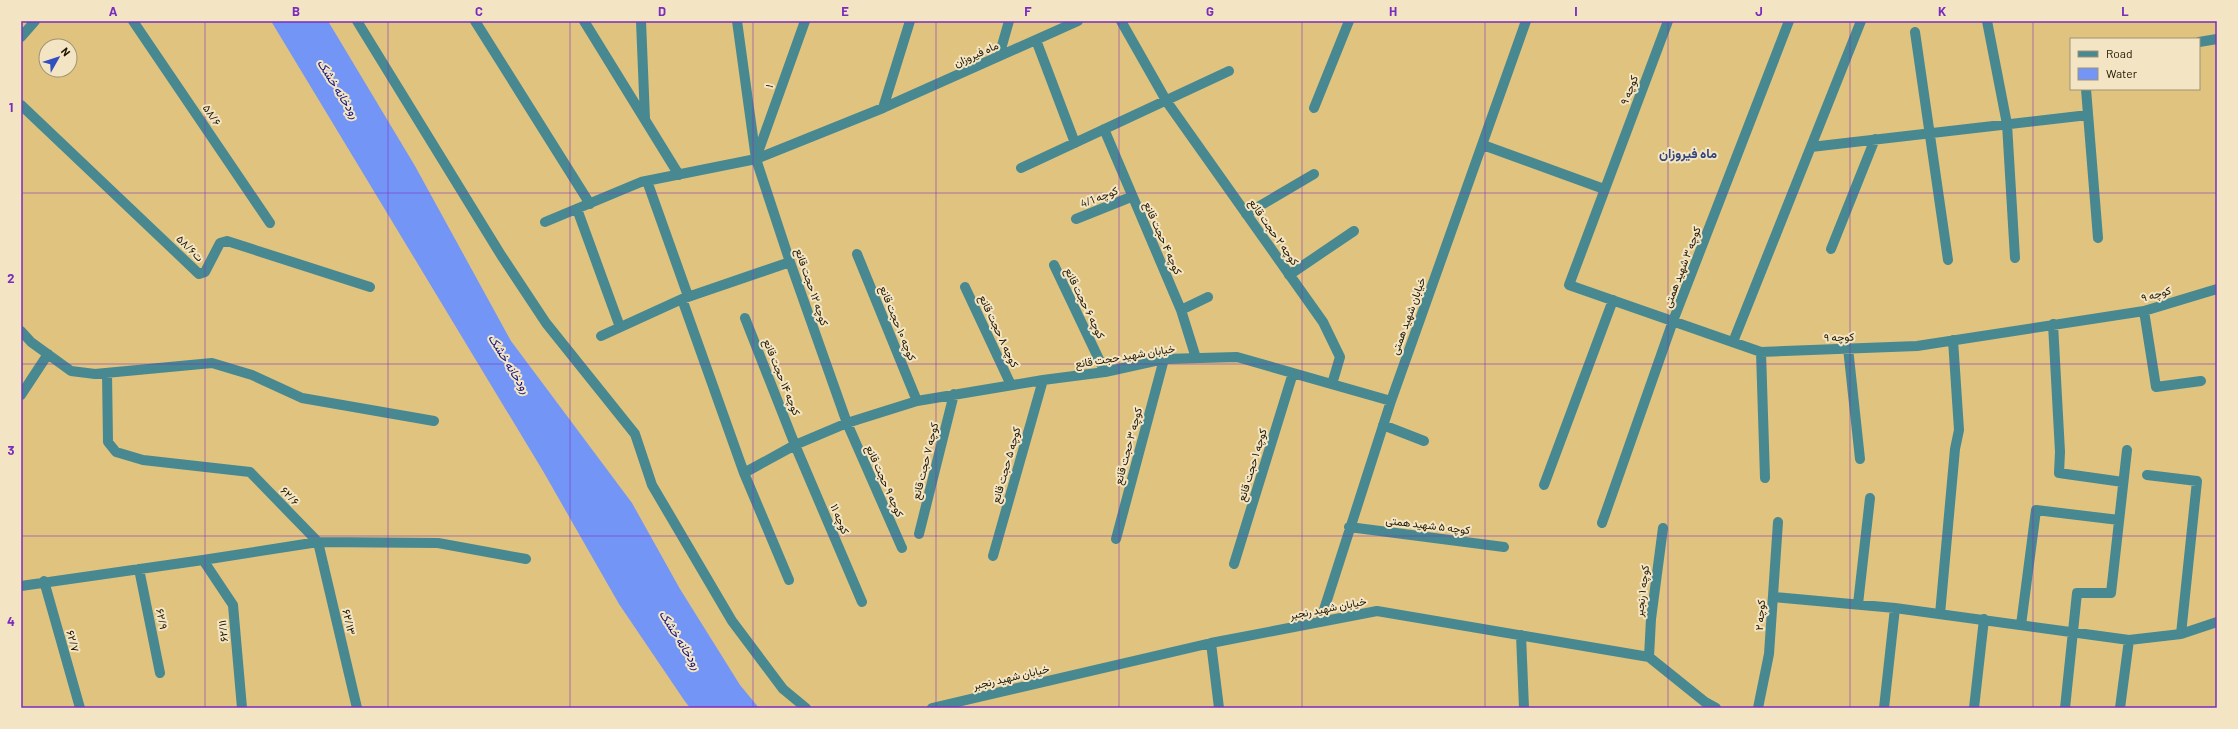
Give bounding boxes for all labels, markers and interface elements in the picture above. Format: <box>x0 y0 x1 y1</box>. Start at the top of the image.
text: A <box>109 3 118 19</box>
text: B <box>292 3 300 19</box>
text: C <box>475 3 483 19</box>
text: D <box>658 3 666 19</box>
text: E <box>841 3 849 19</box>
text: F <box>1024 3 1032 19</box>
text: G <box>1206 3 1214 19</box>
text: H <box>1389 3 1397 19</box>
text: I <box>1574 3 1578 19</box>
text: J <box>1755 3 1763 19</box>
text: K <box>1938 3 1946 19</box>
text: L <box>2121 3 2129 19</box>
north arrow <box>38 38 78 78</box>
street label: ماه فیروزان <box>951 38 1001 70</box>
legend <box>2070 38 2200 90</box>
text: N <box>59 44 74 58</box>
text: Road <box>2106 46 2133 60</box>
water label: رودخانه خشک <box>313 56 363 122</box>
text: Water <box>2106 66 2138 80</box>
street label: کوچه ۹ <box>1617 73 1642 107</box>
street label: ۱ <box>762 82 775 90</box>
text: 1 <box>9 99 13 115</box>
street label: ۵۸/۶ <box>201 102 224 128</box>
district label: ماه فیروزان <box>1659 145 1717 162</box>
street label: کوچه 4/1 <box>1078 183 1120 212</box>
street label: کوچه ۲ حجت قانع <box>1245 196 1302 269</box>
street label: کوچه ۴ حجت قانع <box>1140 199 1185 277</box>
street label: کوچه ۳ شهید همتی <box>1660 224 1705 310</box>
street label: ۵۸/۶ت <box>174 232 207 264</box>
street label: کوچه ۱۲ حجت قانع <box>791 246 832 328</box>
street label: کوچه ۶ حجت قانع <box>1061 265 1108 341</box>
text: 2 <box>7 270 15 286</box>
street label: خیابان شهید همتی <box>1388 275 1428 357</box>
street label: کوچه ۱۰ حجت قانع <box>876 283 920 363</box>
street label: کوچه ۹ <box>2139 283 2173 306</box>
street label: کوچه ۸ حجت قانع <box>975 292 1022 370</box>
street label: کوچه ۹ <box>1824 329 1855 346</box>
water label: رودخانه خشک <box>484 331 534 397</box>
street label: کوچه ۱۴ حجت قانع <box>759 337 804 418</box>
street label: خیابان شهید حجت قانع <box>1074 341 1176 372</box>
street label: کوچه ۳ حجت قانع <box>1111 406 1146 486</box>
street label: کوچه ۷ حجت قانع <box>909 421 942 501</box>
street label: کوچه ۵ حجت قانع <box>988 425 1025 505</box>
street label: کوچه ۱ حجت قانع <box>1234 427 1271 503</box>
text: 3 <box>7 442 15 458</box>
street label: کوچه ۹ حجت قانع <box>862 443 907 520</box>
street label: ۶۲/۶ <box>278 484 302 508</box>
street label: کوچه ۱۱ <box>826 502 853 537</box>
street label: کوچه ۵ شهید همتی <box>1385 513 1471 538</box>
street label: کوچه ۱ رنجبر <box>1632 564 1653 619</box>
street label: خیابان شهید رنجبر <box>1287 594 1368 622</box>
street label: کوچه ۲ <box>1752 599 1769 631</box>
street label: ۶۲/۹ <box>154 607 171 630</box>
water label: رودخانه خشک <box>655 607 705 673</box>
street label: ۶۲/۱۳ <box>340 608 359 636</box>
text: 4 <box>7 613 15 629</box>
street label: ۶۲/۱۱ <box>215 620 230 643</box>
street label: ۶۲/۷ <box>64 629 83 654</box>
street label: خیابان شهید رنجبر <box>970 661 1051 693</box>

